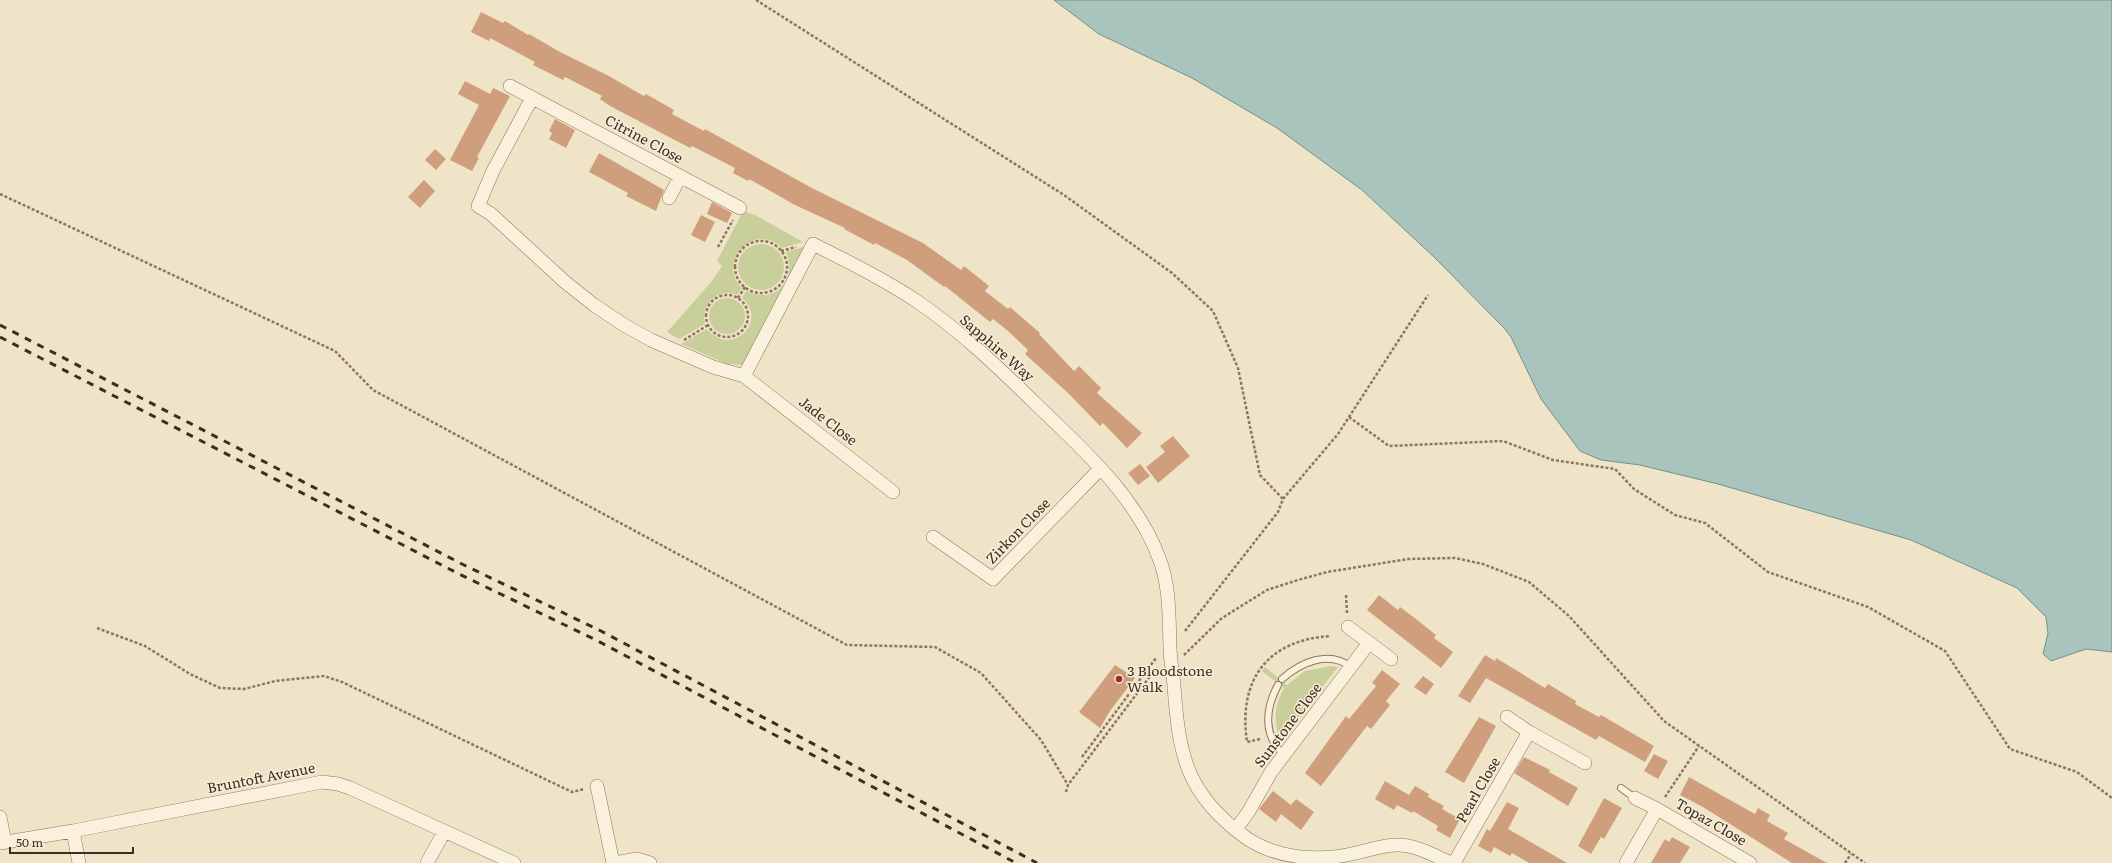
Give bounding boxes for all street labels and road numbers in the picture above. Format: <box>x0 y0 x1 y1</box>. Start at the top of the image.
street label: Citrine Close <box>602 109 687 167</box>
street label: Sapphire Way <box>956 309 1040 386</box>
street label: Jade Close <box>795 391 862 449</box>
street label: Zirkon Close <box>981 493 1054 568</box>
street label: Sunstone Close <box>1249 678 1326 771</box>
street label: Pearl Close <box>1450 753 1504 826</box>
street label: Bruntoft Avenue <box>205 757 317 797</box>
street label: Topaz Close <box>1672 793 1751 850</box>

